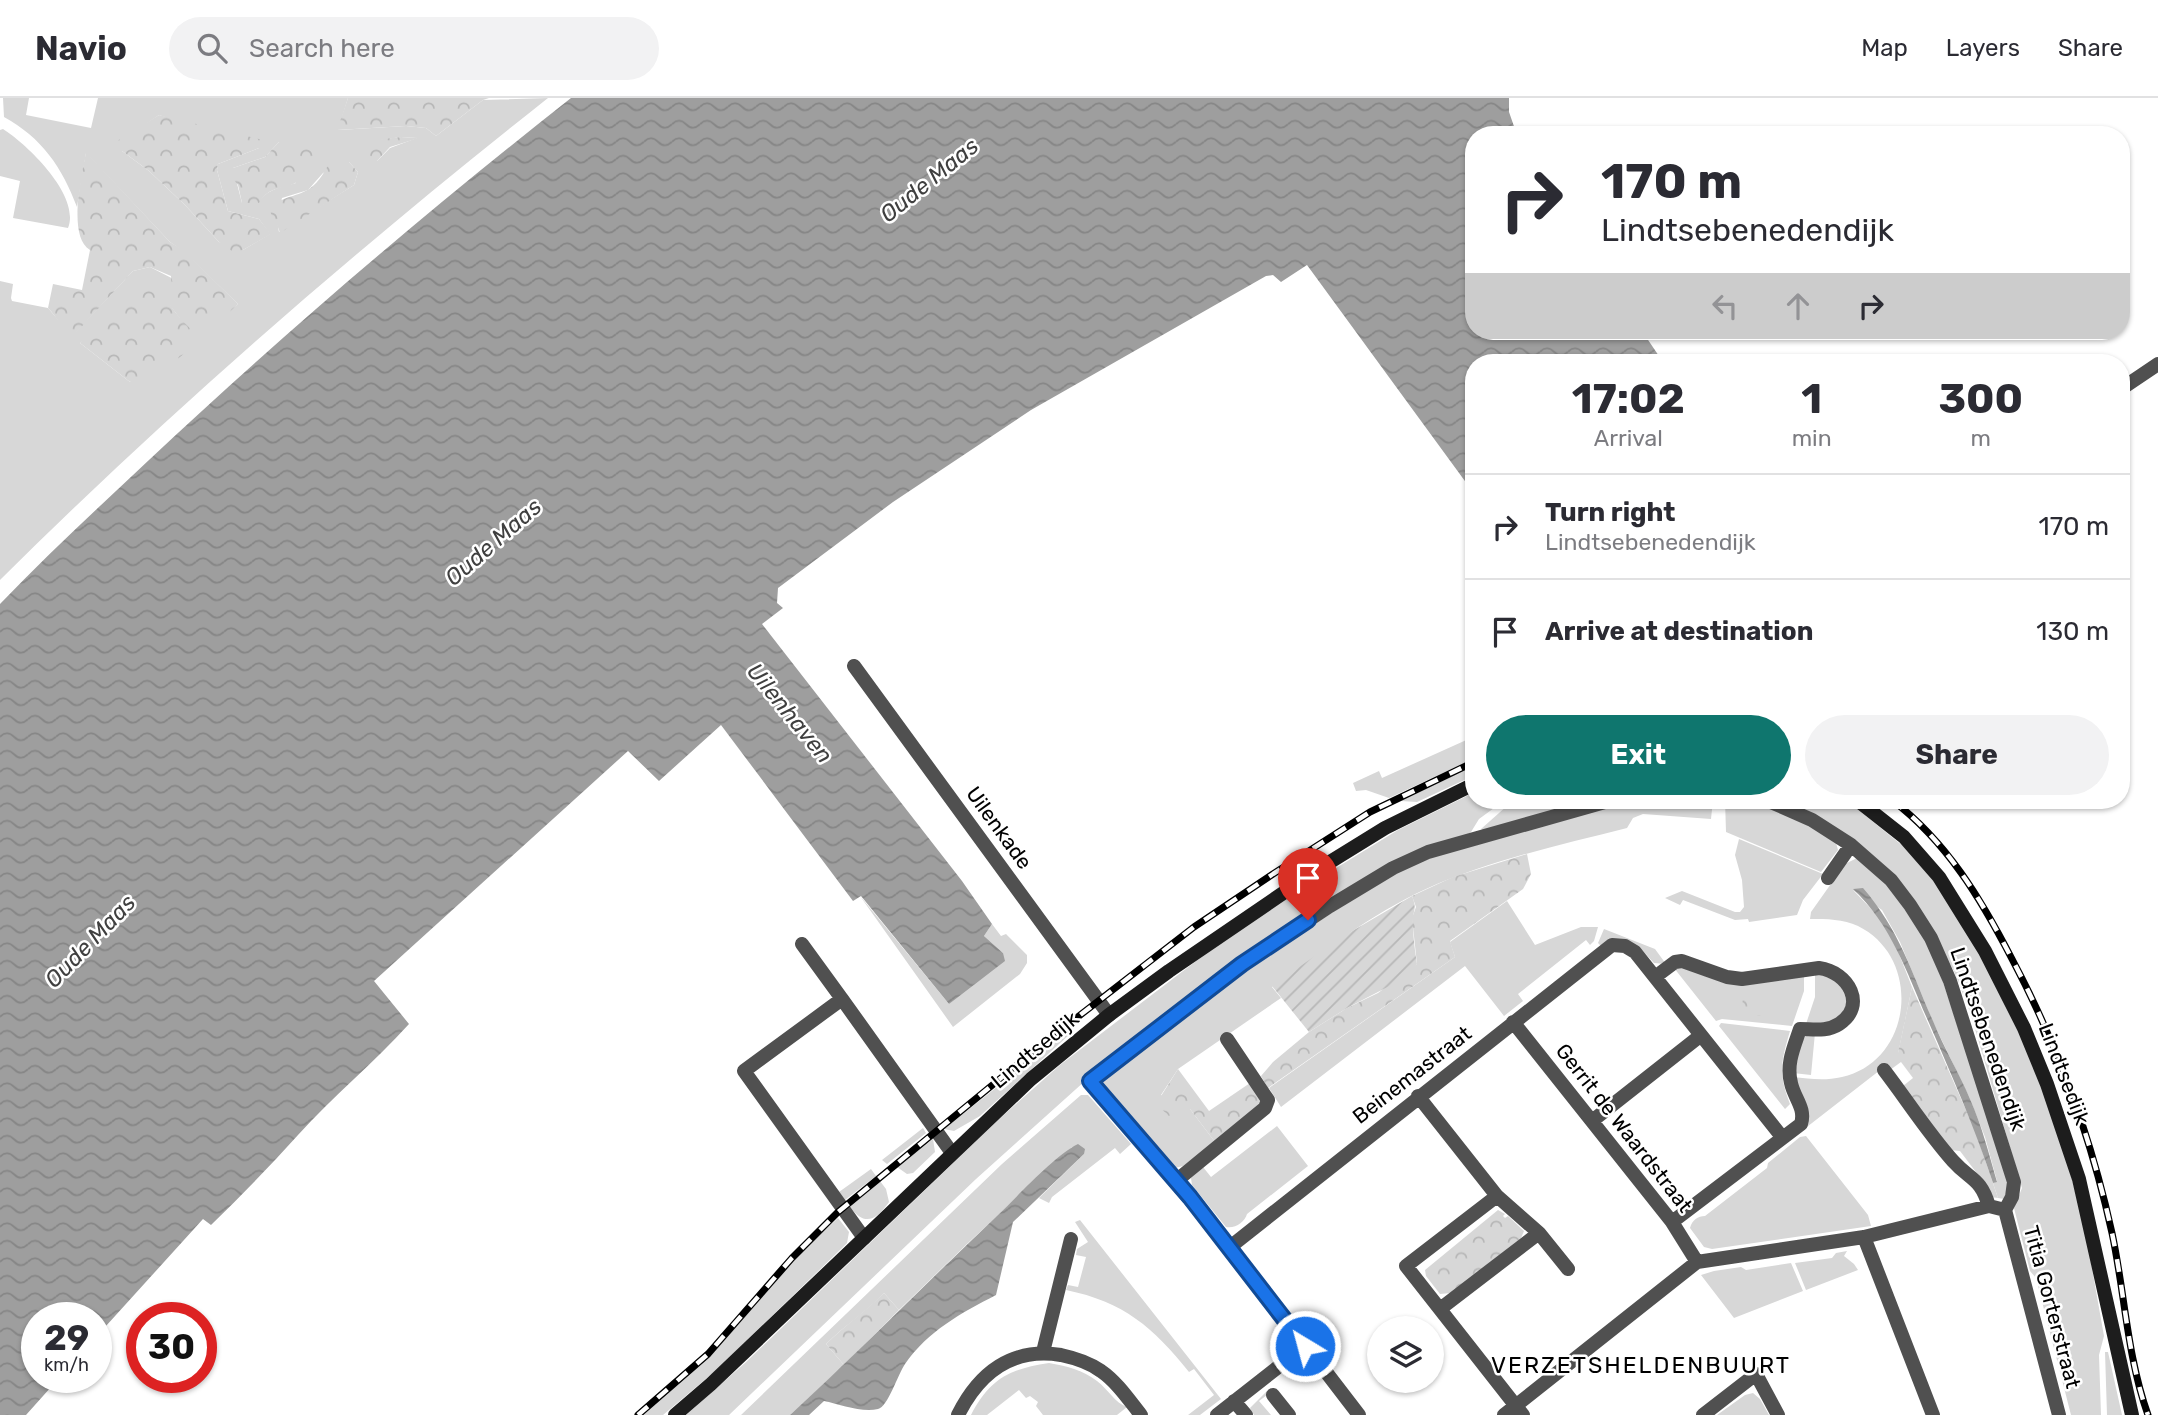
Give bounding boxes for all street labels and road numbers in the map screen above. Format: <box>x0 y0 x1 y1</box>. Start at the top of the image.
street label: Uilenkade <box>961 782 1038 874</box>
street label: Lindtsebenedendijk <box>1945 944 2032 1134</box>
street label: Lindtsedijk <box>986 1006 1084 1093</box>
street label: Lindtsedijk <box>2034 1020 2095 1128</box>
street label: Beinemastraat <box>1347 1021 1476 1129</box>
street label: Gerrit de Waardstraat <box>1551 1038 1698 1217</box>
street label: Titia Gorterstraat <box>2019 1223 2086 1391</box>

